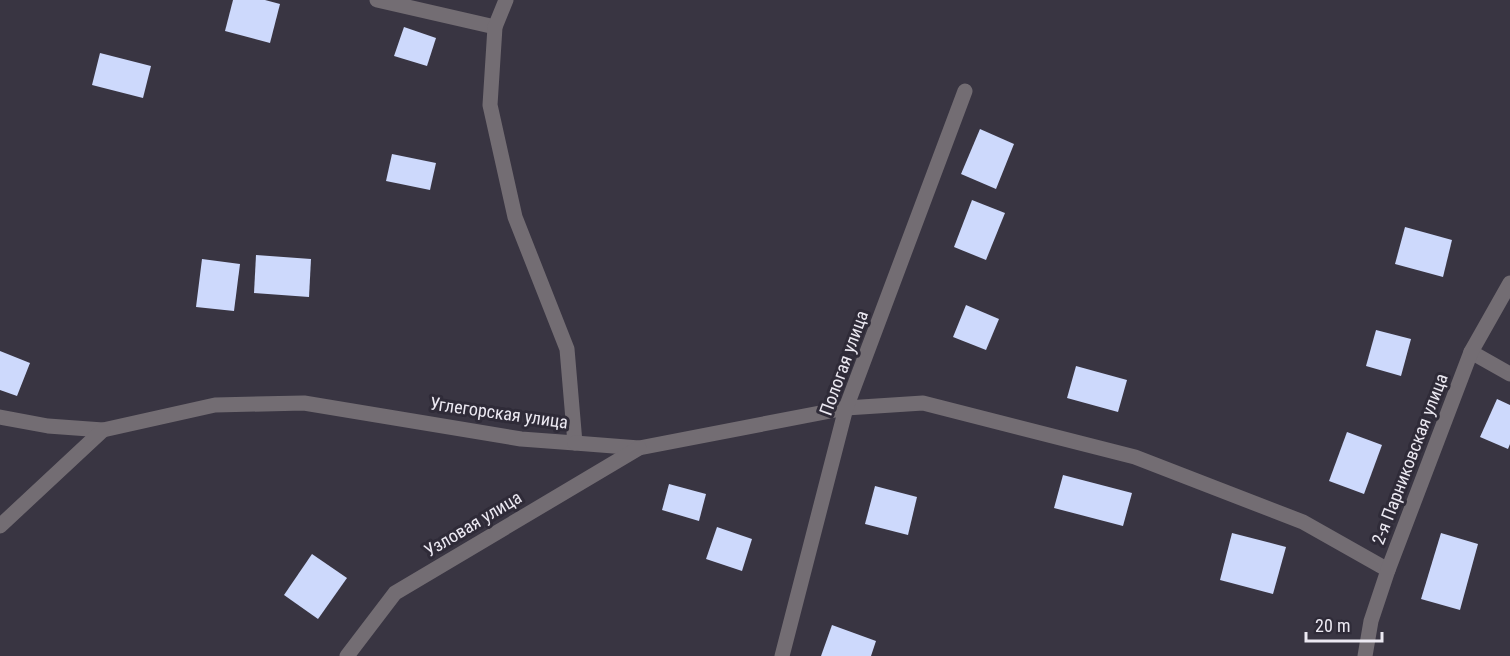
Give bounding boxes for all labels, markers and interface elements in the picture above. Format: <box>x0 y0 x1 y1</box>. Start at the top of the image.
street label: Пологая улица <box>815 308 872 418</box>
street label: 2-я Парниковская улица <box>1367 370 1452 547</box>
street label: Углегорская улица <box>429 392 570 433</box>
street label: Узловая улица <box>420 486 525 561</box>
scale bar <box>1306 605 1382 643</box>
text: 20 m <box>1315 615 1350 636</box>

